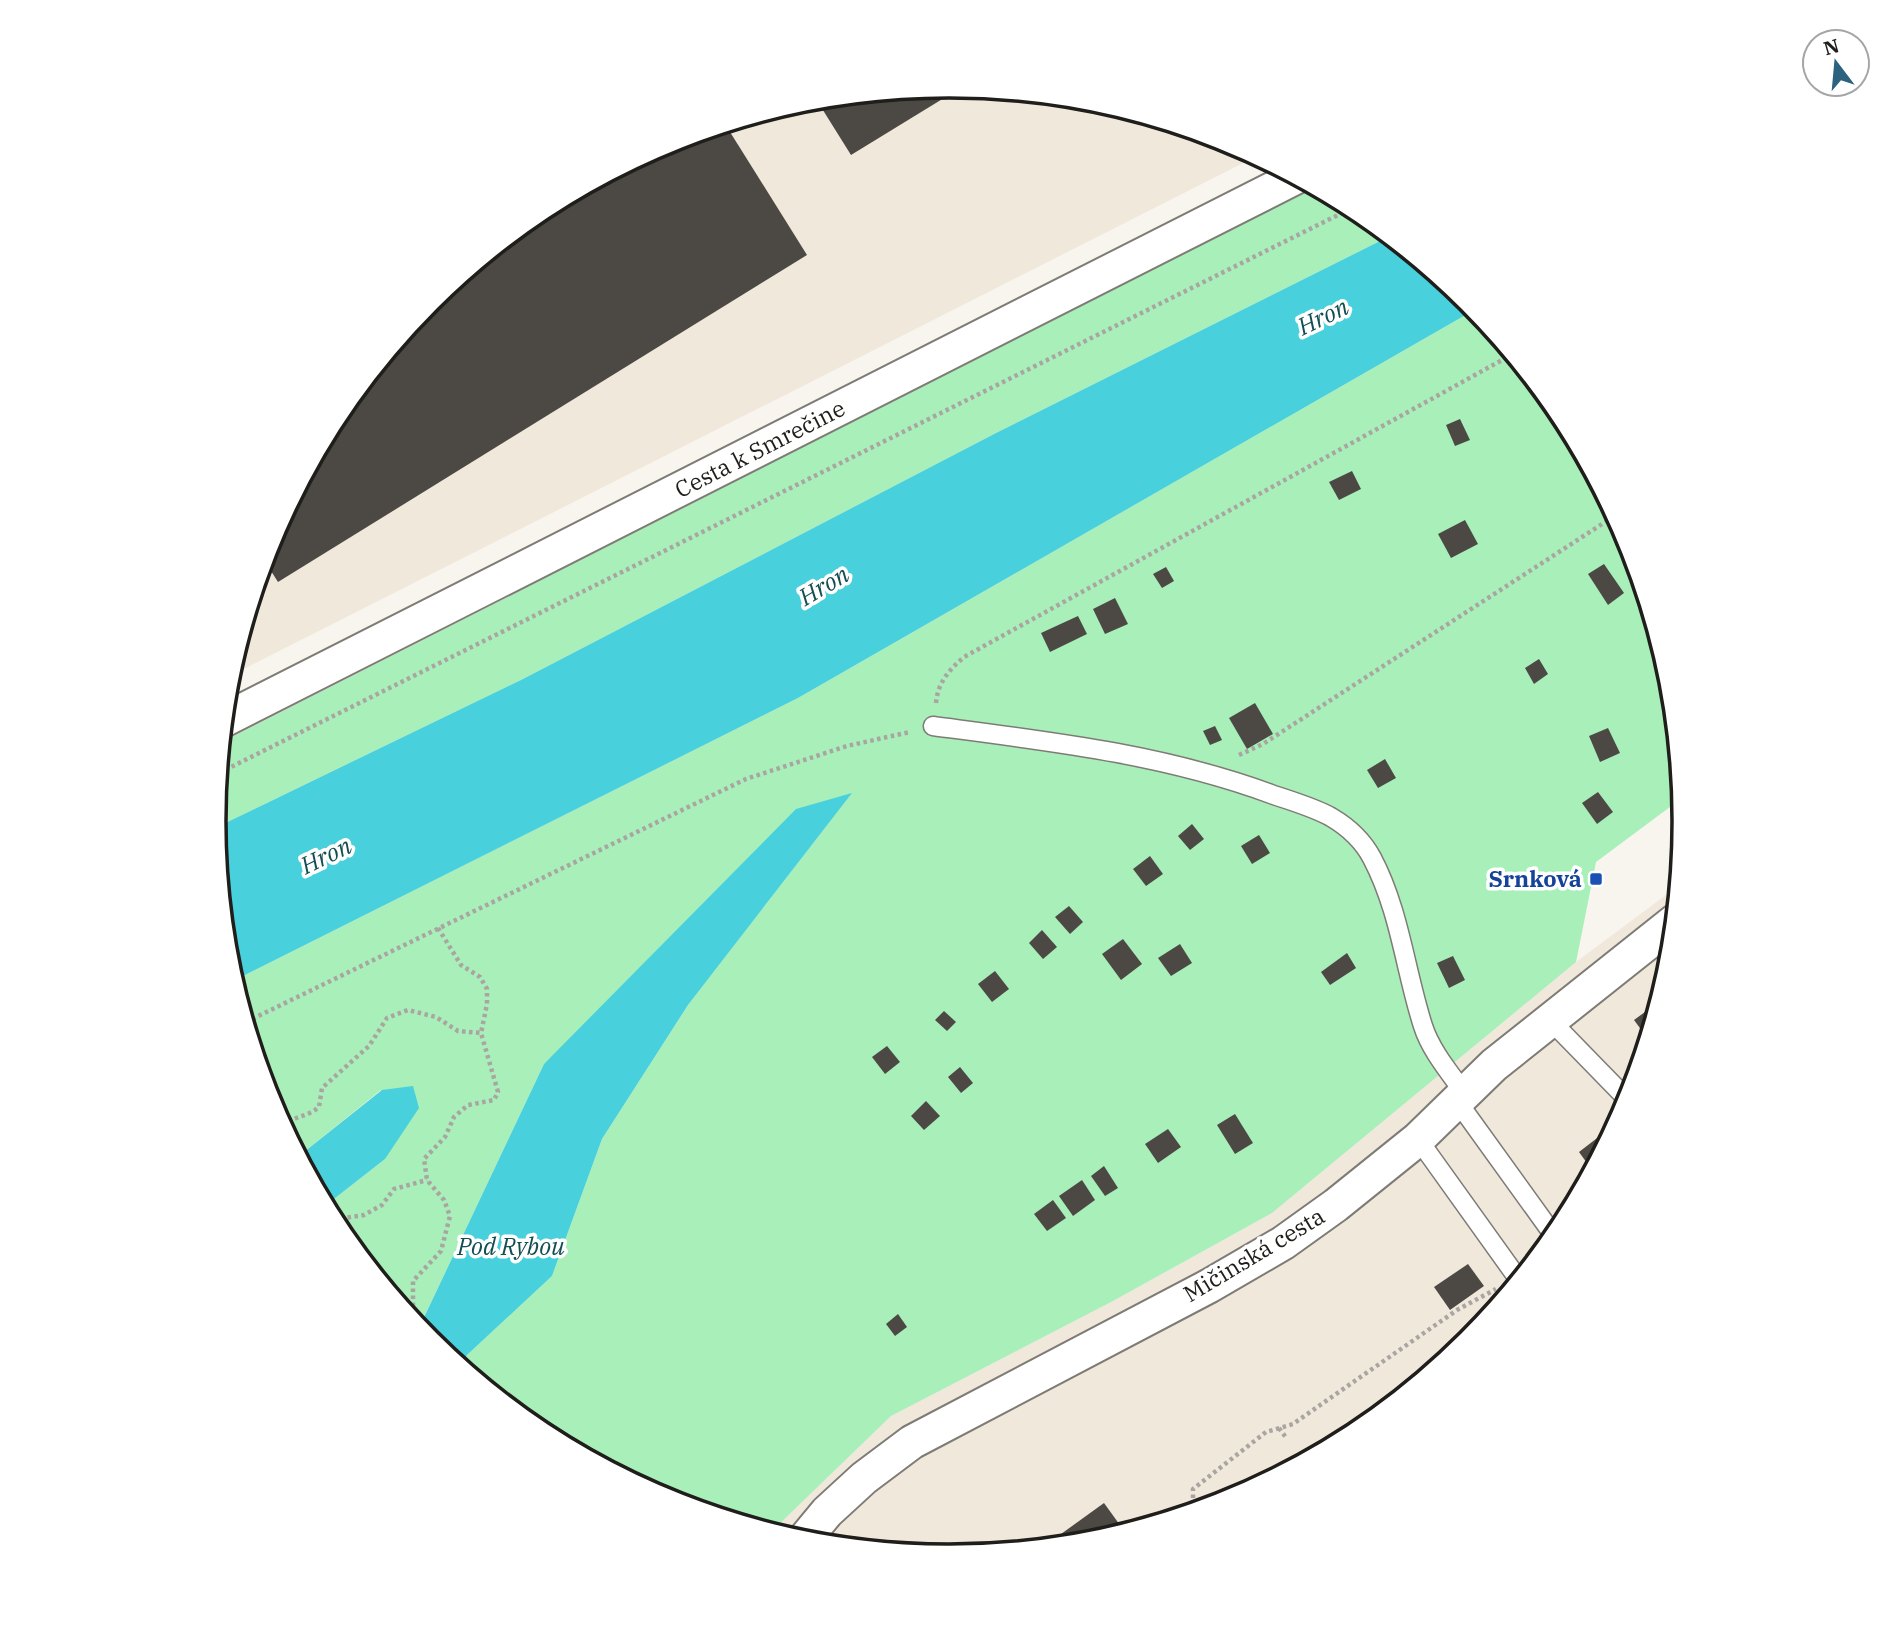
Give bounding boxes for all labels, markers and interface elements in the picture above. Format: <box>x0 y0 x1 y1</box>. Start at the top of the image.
north arrow <box>1801 28 1871 98</box>
text: N <box>1821 33 1842 60</box>
water label: Hron <box>1291 290 1354 343</box>
street label: Cesta k Smrečine <box>669 392 850 504</box>
water label: Hron <box>792 558 855 613</box>
water label: Hron <box>294 829 357 882</box>
place label: Srnková <box>1489 863 1582 893</box>
marker: Srnková <box>1588 871 1604 887</box>
street label: Mičinská cesta <box>1177 1200 1330 1308</box>
water label: Pod Rybou <box>456 1230 565 1262</box>

